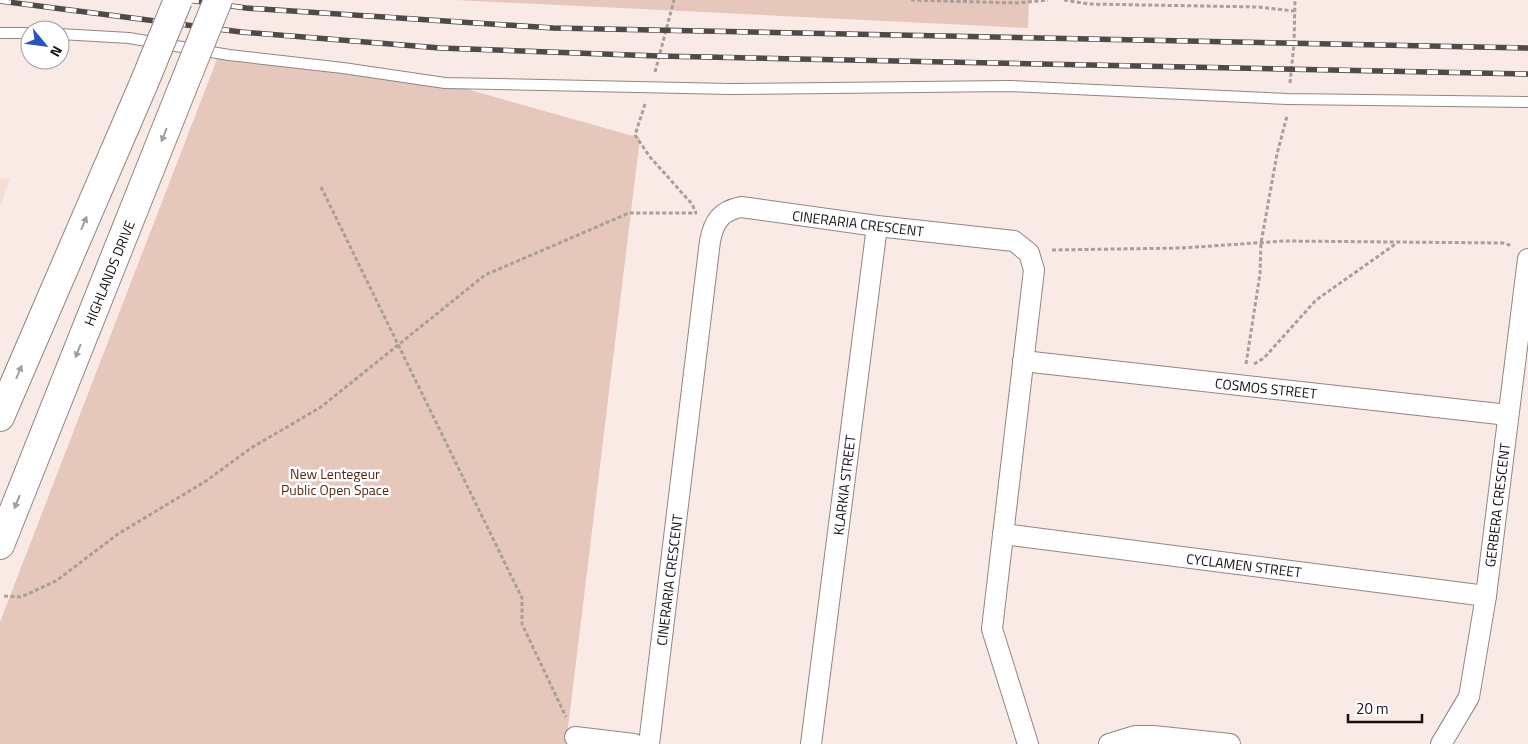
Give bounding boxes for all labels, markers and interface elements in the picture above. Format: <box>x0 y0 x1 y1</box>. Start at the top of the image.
north arrow <box>20 20 70 70</box>
text: N <box>45 42 68 61</box>
one-way arrow <box>160 128 168 143</box>
street label: CINERARIA CRESCENT <box>791 205 926 242</box>
one-way arrow <box>80 216 88 230</box>
street label: HIGHLANDS DRIVE <box>78 217 140 329</box>
one-way arrow <box>73 343 81 358</box>
one-way arrow <box>16 365 24 379</box>
street label: COSMOS STREET <box>1214 372 1319 404</box>
street label: KLARKIA STREET <box>827 433 861 536</box>
street label: GERBERA CRESCENT <box>1479 441 1515 568</box>
park label: New Lentegeur Public Open Space <box>281 463 389 500</box>
one-way arrow <box>13 494 21 509</box>
street label: CINERARIA CRESCENT <box>651 512 688 647</box>
street label: CYCLAMEN STREET <box>1185 548 1303 583</box>
scale bar <box>1348 692 1422 724</box>
text: 20 m <box>1356 697 1389 720</box>

